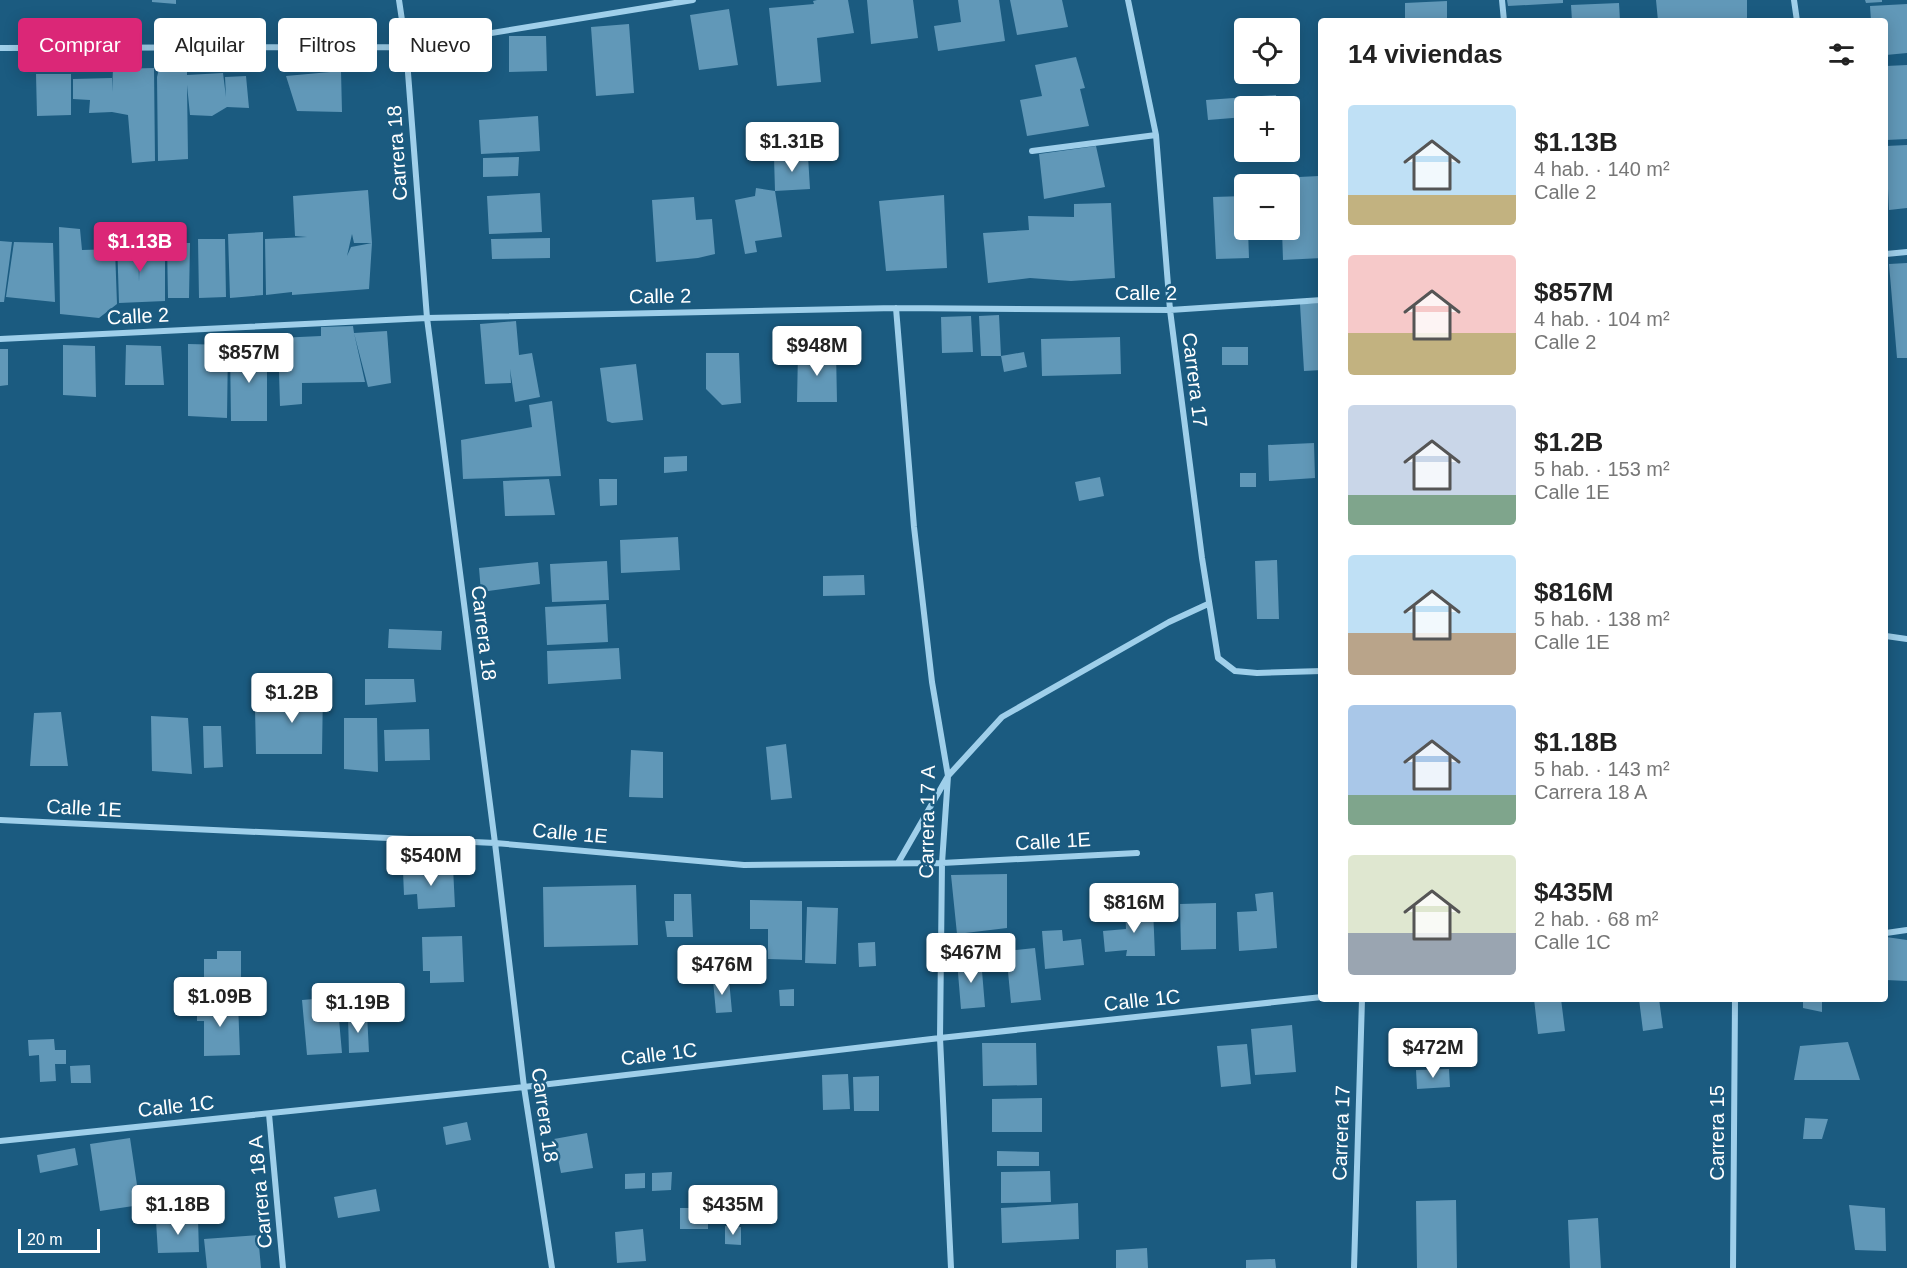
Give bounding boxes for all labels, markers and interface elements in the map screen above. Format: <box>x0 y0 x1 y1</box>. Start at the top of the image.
chip: Comprar <box>18 18 142 72</box>
chip: Alquilar <box>154 18 266 72</box>
chip: Filtros <box>278 18 377 72</box>
chip: Nuevo <box>389 18 492 72</box>
map controls <box>1234 18 1300 240</box>
button: locate <box>1234 18 1300 84</box>
icon: filters <box>1825 38 1858 71</box>
text: 14 viviendas <box>1348 39 1503 69</box>
button: + <box>1234 96 1300 162</box>
street label: Carrera 18 <box>383 105 411 201</box>
pin: $1.31B <box>743 122 841 173</box>
text: $1.13B <box>1534 127 1618 157</box>
icon: home <box>1396 129 1468 201</box>
text: $1.31B <box>760 130 824 152</box>
text: 4 hab. · 140 m² <box>1534 158 1670 180</box>
button: − <box>1234 174 1300 240</box>
text: Calle 2 <box>1534 181 1596 203</box>
pin: $1.13B <box>91 222 189 273</box>
text: $1.13B <box>108 230 172 252</box>
text: $857M <box>1534 277 1614 307</box>
icon: home <box>1396 279 1468 351</box>
street label: Calle 2 <box>1115 282 1177 304</box>
street label: Calle 2 <box>629 284 691 308</box>
street label: Calle 2 <box>106 303 170 329</box>
text: 4 hab. · 104 m² <box>1534 308 1670 330</box>
pin: $948M <box>775 326 859 377</box>
street label: Carrera 17 <box>1178 331 1212 429</box>
text: Calle 2 <box>1534 331 1596 353</box>
pin: $857M <box>207 333 291 384</box>
text: $948M <box>786 334 848 356</box>
text: $857M <box>218 341 280 363</box>
text: $1.2B <box>1534 427 1603 457</box>
icon: home <box>1396 429 1468 501</box>
text: 5 hab. · 153 m² <box>1534 458 1670 480</box>
text: Calle 1E <box>1534 481 1610 503</box>
text: $816M <box>1534 577 1614 607</box>
icon: home <box>1396 579 1468 651</box>
street label: Carrera 18 <box>467 584 501 682</box>
text: 5 hab. · 138 m² <box>1534 608 1670 630</box>
text: Calle 1E <box>1534 631 1610 653</box>
pin: $1.2B <box>250 673 334 724</box>
text: $1.2B <box>265 681 319 703</box>
text: $1.18B <box>1534 727 1618 757</box>
icon: home <box>1396 729 1468 801</box>
text: 5 hab. · 143 m² <box>1534 758 1670 780</box>
street label: Carrera 17 A <box>915 764 939 879</box>
text: Carrera 18 A <box>1534 781 1647 803</box>
street label: Calle 1E <box>46 795 122 821</box>
street label: Calle 1E <box>531 819 609 847</box>
street label: Calle 1E <box>1015 828 1091 854</box>
pin: $540M <box>389 836 473 887</box>
text: $540M <box>400 844 462 866</box>
text: $435M <box>1534 877 1614 907</box>
icon: home <box>1396 879 1468 951</box>
pin: $816M <box>1092 883 1176 934</box>
text: $816M <box>1103 891 1165 913</box>
text: 2 hab. · 68 m² <box>1534 908 1659 930</box>
text: Calle 1C <box>1534 931 1611 953</box>
pin: $467M <box>929 933 1013 984</box>
text: $467M <box>940 941 1002 963</box>
pin: $476M <box>680 945 764 996</box>
text: $476M <box>691 953 753 975</box>
pin: $1.09B <box>171 977 269 1028</box>
pin: $1.19B <box>309 983 407 1034</box>
text: $1.09B <box>188 985 252 1007</box>
street label: Calle 1C <box>1103 985 1181 1015</box>
text: $1.19B <box>326 991 390 1013</box>
pin: $472M <box>1391 1028 1475 1079</box>
text: $472M <box>1402 1036 1464 1058</box>
street label: Calle 1C <box>620 1038 698 1070</box>
street label: Carrera 18 <box>527 1066 563 1164</box>
street label: Carrera 17 <box>1328 1085 1354 1181</box>
street label: Carrera 15 <box>1706 1085 1728 1181</box>
street label: Calle 1C <box>137 1091 215 1121</box>
street label: Carrera 18 A <box>244 1134 276 1249</box>
pin: $1.18B <box>129 1185 227 1236</box>
pin: $435M <box>691 1185 775 1236</box>
text: $1.18B <box>146 1193 210 1215</box>
text: $435M <box>702 1193 764 1215</box>
scale bar <box>18 1226 100 1254</box>
text: 20 m <box>27 1231 63 1248</box>

